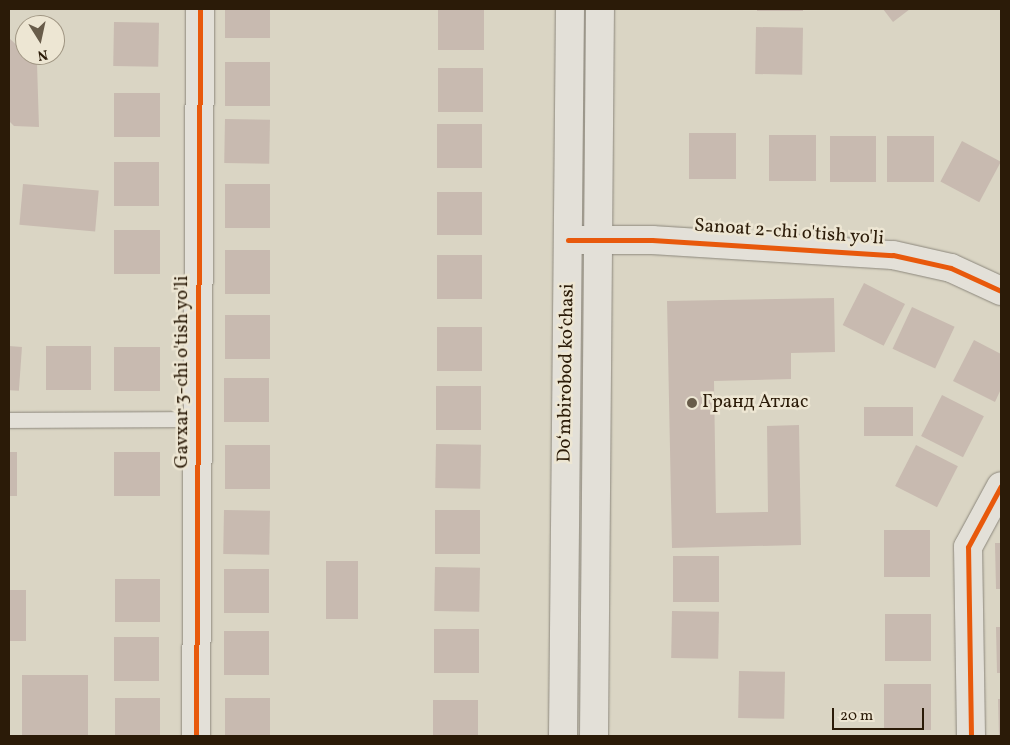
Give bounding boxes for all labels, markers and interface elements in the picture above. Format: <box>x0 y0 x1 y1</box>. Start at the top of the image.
north arrow <box>15 15 65 65</box>
text: N <box>36 44 49 65</box>
street label: Sanoat 2-chi o'tish yo'li <box>693 215 885 251</box>
street label: Gavxar 3-chi o'tish yo'li <box>172 275 194 469</box>
street label: Doʻmbirobod koʻchasi <box>554 283 580 463</box>
place label: Гранд Атлас <box>702 392 809 414</box>
marker: Гранд Атлас <box>686 397 698 409</box>
scale bar <box>835 698 928 730</box>
text: 20 m <box>840 706 873 727</box>

